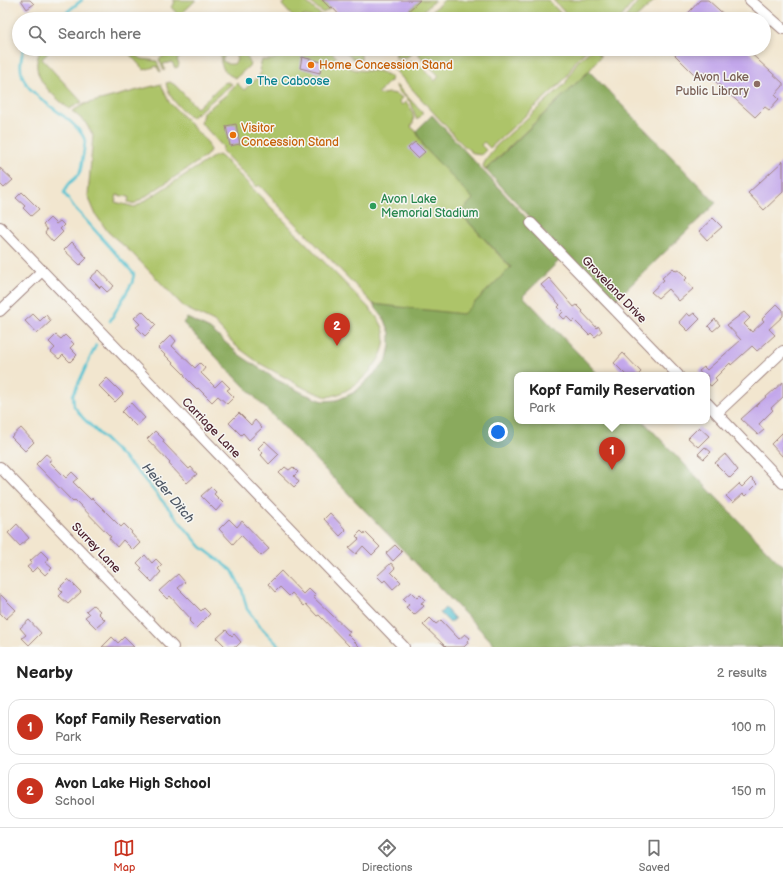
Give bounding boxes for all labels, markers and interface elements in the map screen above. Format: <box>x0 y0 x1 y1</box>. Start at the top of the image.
search box <box>12 12 771 56</box>
icon: search <box>26 23 48 45</box>
text: Search here <box>58 25 141 44</box>
place label: Home Concession Stand <box>319 58 453 73</box>
marker: Home Concession Stand <box>306 60 316 70</box>
place label: Avon Lake Public Library <box>675 70 750 99</box>
place label: The Caboose <box>257 74 330 89</box>
marker: The Caboose <box>244 76 254 86</box>
marker: Avon Lake Public Library <box>752 79 762 89</box>
place label: Visitor Concession Stand <box>241 121 339 150</box>
marker: Visitor Concession Stand <box>228 130 238 140</box>
place label: Avon Lake Memorial Stadium <box>381 192 479 221</box>
marker: Avon Lake Memorial Stadium <box>368 201 378 211</box>
street label: Groveland Drive <box>578 253 650 327</box>
pin: 2 <box>324 313 350 346</box>
popup <box>514 372 710 424</box>
text: Kopf Family Reservation <box>529 381 695 400</box>
street label: Carriage Lane <box>178 395 244 461</box>
text: Park <box>529 400 555 416</box>
your location <box>488 422 508 442</box>
pin: 1 <box>599 437 625 470</box>
water label: Heider Ditch <box>138 460 198 526</box>
street label: Surrey Lane <box>68 520 124 576</box>
text: Nearby <box>16 663 73 683</box>
text: 2 results <box>717 665 767 681</box>
text: Kopf Family Reservation <box>55 710 221 729</box>
text: 1 <box>27 719 33 735</box>
text: 100 m <box>731 719 766 735</box>
text: Park <box>55 729 81 745</box>
text: Avon Lake High School <box>55 774 211 793</box>
text: 2 <box>26 783 34 799</box>
text: 150 m <box>732 783 766 799</box>
text: School <box>55 793 95 809</box>
tab: Map <box>113 837 135 874</box>
tab: Directions <box>362 837 412 874</box>
tab: Saved <box>639 837 670 874</box>

